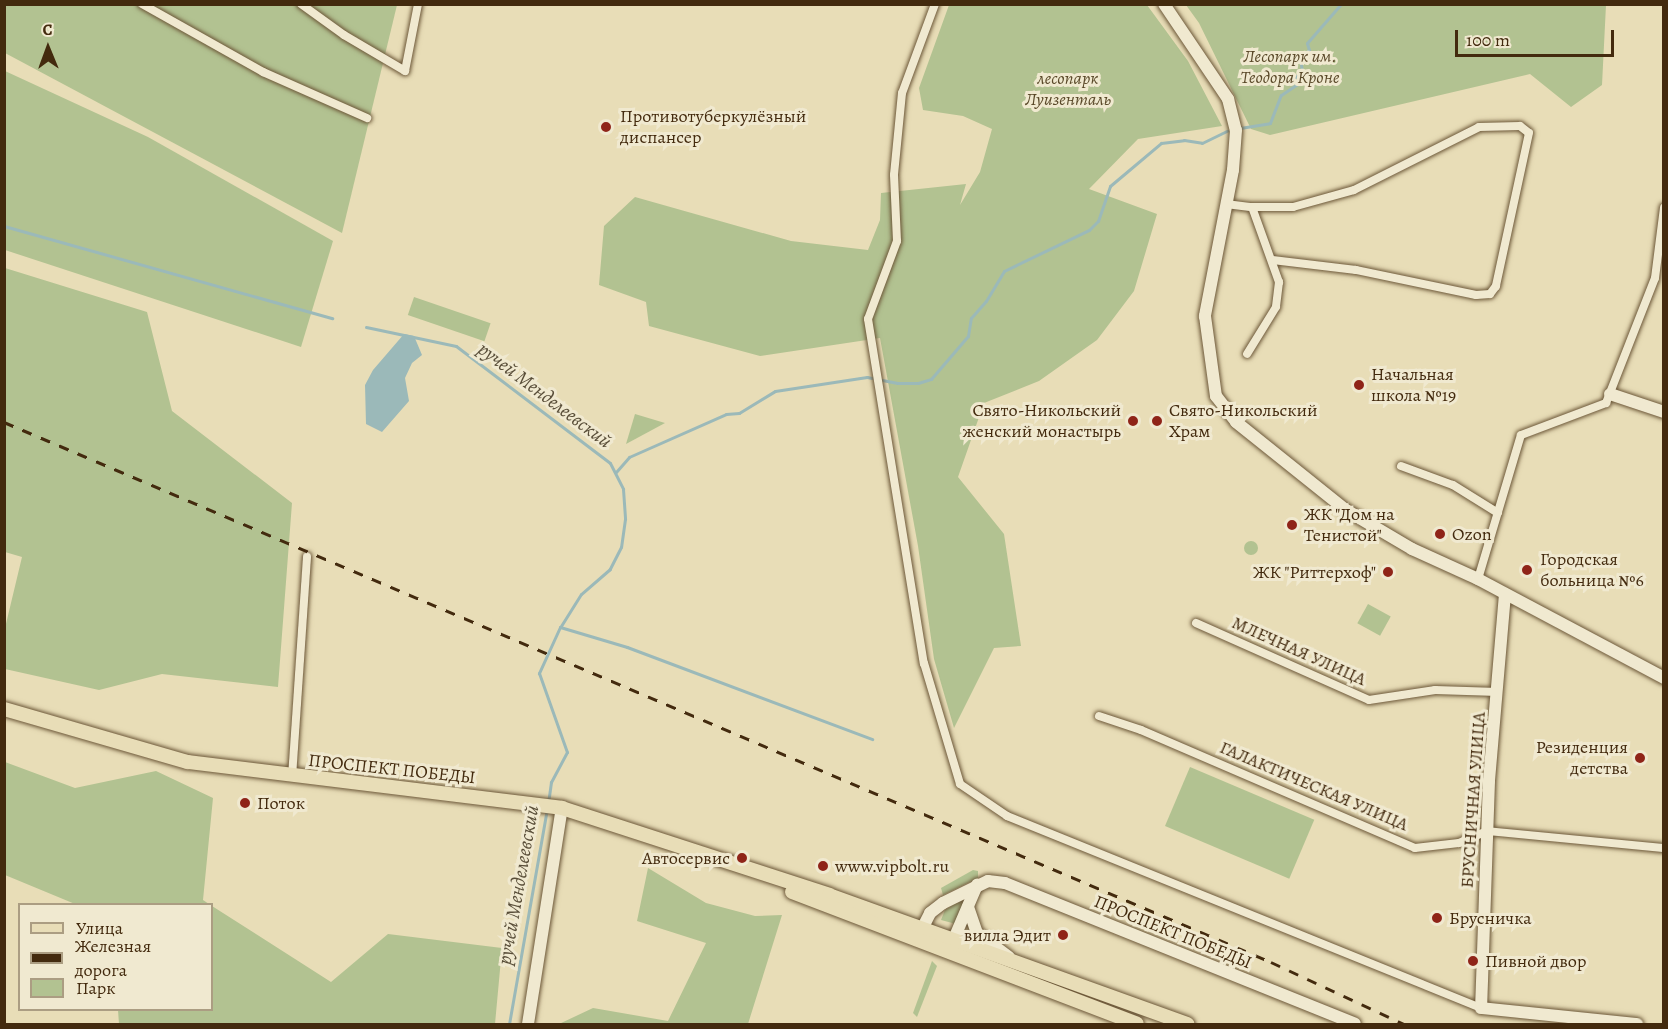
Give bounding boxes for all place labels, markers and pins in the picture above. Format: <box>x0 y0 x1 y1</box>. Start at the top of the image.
place label: Противотуберкулёзный диспансер <box>620 106 806 148</box>
marker: Противотуберкулёзный диспансер <box>597 118 615 136</box>
place label: Начальная школа №19 <box>1371 364 1456 406</box>
marker: Начальная школа №19 <box>1352 378 1366 392</box>
place label: Свято-Никольский женский монастырь <box>962 400 1121 442</box>
place label: Свято-Никольский Храм <box>1169 400 1318 442</box>
marker: Свято-Никольский женский монастырь <box>1126 414 1140 428</box>
marker: Свято-Никольский Храм <box>1150 414 1164 428</box>
place label: ЖК "Дом на Тенистой" <box>1304 504 1395 546</box>
marker: ЖК "Дом на Тенистой" <box>1285 518 1299 532</box>
place label: Ozon <box>1452 523 1492 545</box>
marker: Ozon <box>1433 527 1447 541</box>
place label: Городская больница №6 <box>1540 549 1644 592</box>
place label: ЖК "Риттерхоф" <box>1253 561 1376 583</box>
marker: Городская больница №6 <box>1518 561 1536 579</box>
marker: ЖК "Риттерхоф" <box>1381 565 1395 579</box>
place label: Резиденция детства <box>1536 737 1628 780</box>
marker: Резиденция детства <box>1633 751 1647 765</box>
place label: Поток <box>257 792 305 814</box>
marker: Поток <box>238 796 252 810</box>
place label: Автосервис <box>642 847 730 869</box>
marker: Автосервис <box>735 851 749 865</box>
place label: www.vipbolt.ru <box>835 855 949 877</box>
marker: www.vipbolt.ru <box>816 859 830 873</box>
place label: Брусничка <box>1449 907 1531 929</box>
marker: Брусничка <box>1430 911 1444 925</box>
place label: вилла Эдит <box>964 924 1051 946</box>
marker: вилла Эдит <box>1056 928 1070 942</box>
place label: Пивной двор <box>1485 950 1586 972</box>
marker: Пивной двор <box>1466 954 1480 968</box>

